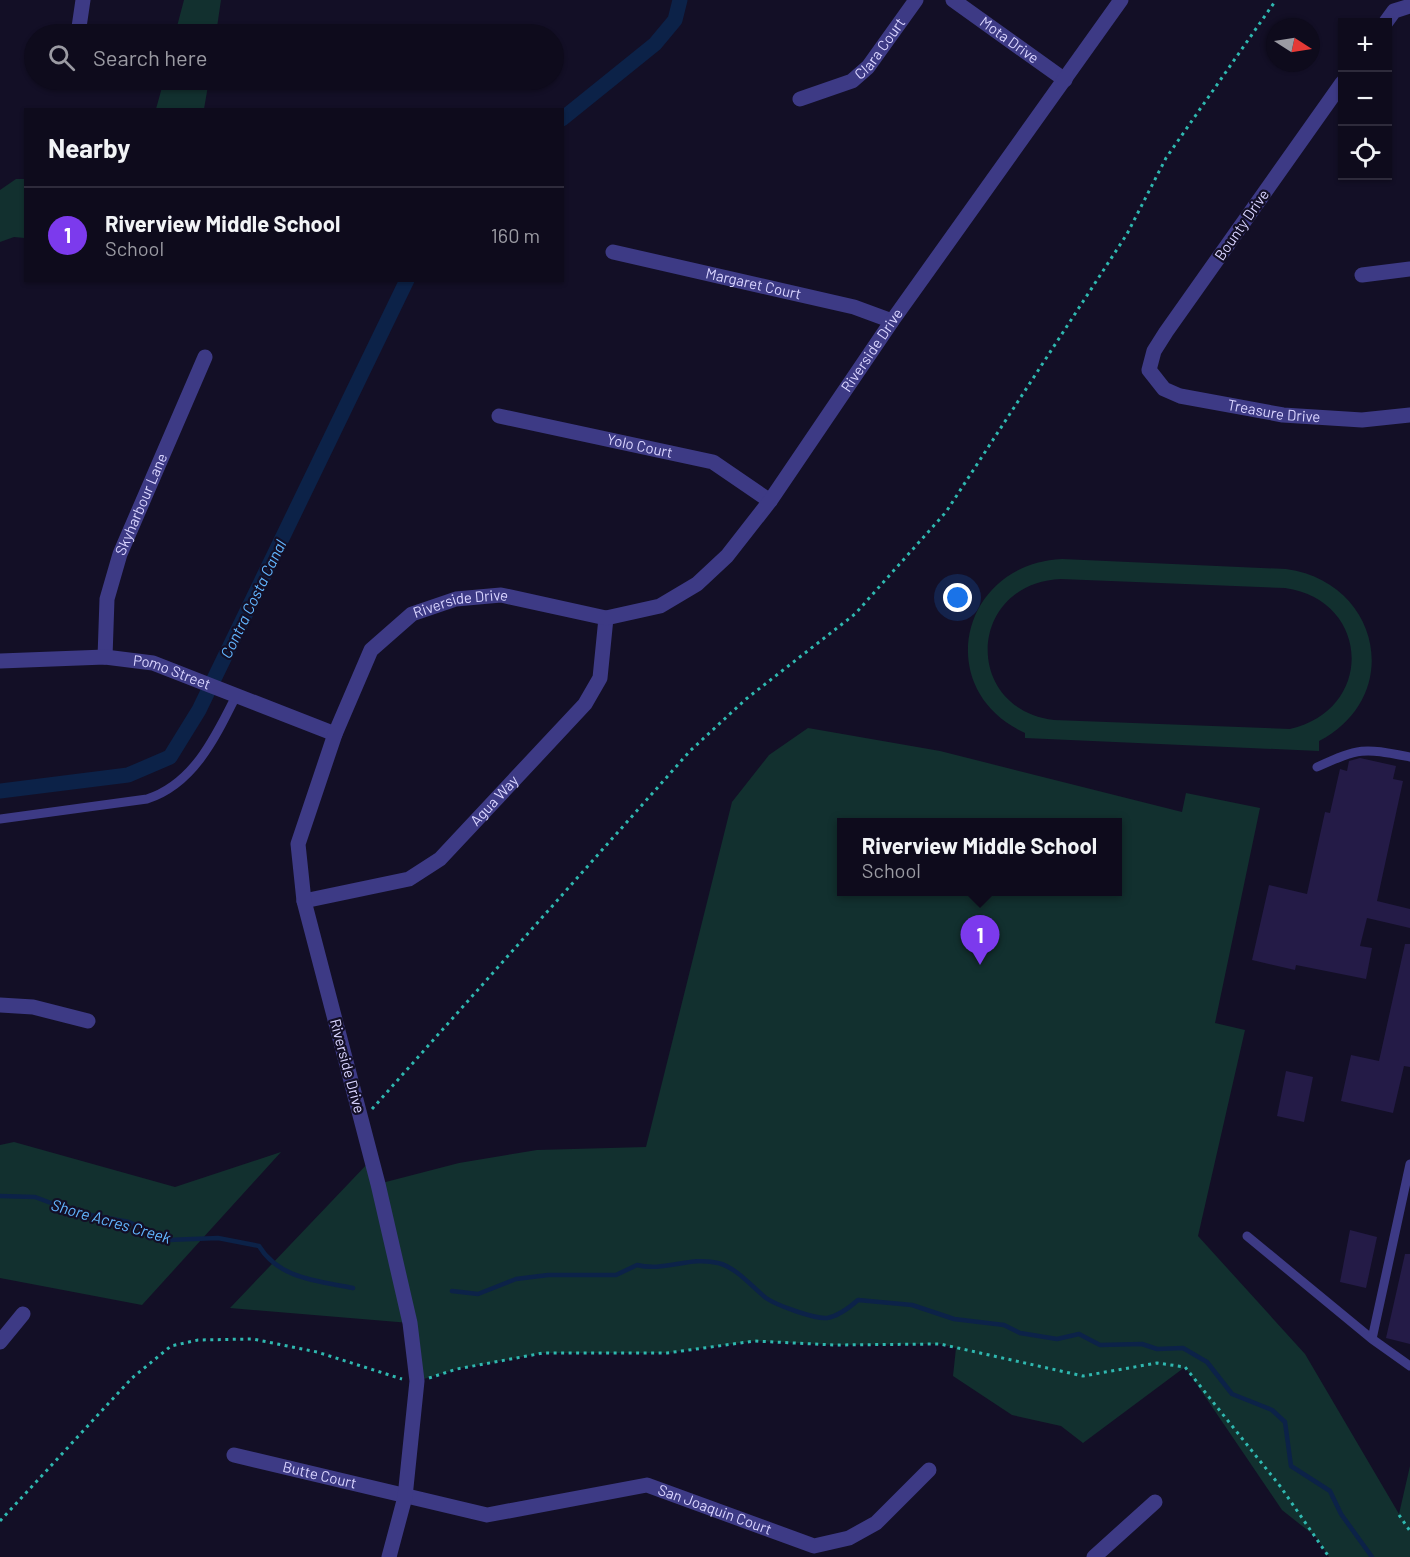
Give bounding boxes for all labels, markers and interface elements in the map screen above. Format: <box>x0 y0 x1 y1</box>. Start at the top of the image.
street label: Mota Drive <box>977 12 1043 67</box>
street label: Clara Court <box>850 14 908 83</box>
north arrow <box>1266 18 1320 72</box>
map controls <box>1338 18 1392 180</box>
button: + <box>1338 18 1392 72</box>
search box <box>24 24 564 90</box>
icon: search <box>45 41 78 74</box>
text: Search here <box>93 44 207 70</box>
button: − <box>1338 72 1392 126</box>
button: locate <box>1338 126 1392 180</box>
text: Nearby <box>48 132 130 163</box>
street label: Bounty Drive <box>1210 185 1272 263</box>
text: Riverview Middle School <box>105 210 340 236</box>
text: 1 <box>64 223 71 247</box>
text: 160 m <box>491 223 540 247</box>
text: School <box>105 236 164 260</box>
street label: Margaret Court <box>704 263 803 303</box>
street label: Riverside Drive <box>837 305 906 395</box>
street label: Treasure Drive <box>1226 395 1321 425</box>
street label: Yolo Court <box>605 429 675 461</box>
street label: Skyharbour Lane <box>111 450 170 558</box>
water label: Contra Costa Canal <box>216 536 290 661</box>
your location <box>943 583 972 612</box>
street label: Riverside Drive <box>411 585 510 621</box>
street label: Pomo Street <box>132 651 214 693</box>
street label: Agua Way <box>466 771 522 829</box>
popup <box>837 818 1122 896</box>
text: Riverview Middle School <box>862 832 1097 858</box>
text: School <box>862 858 921 882</box>
pin: 1 <box>960 916 1000 965</box>
street label: Riverside Drive <box>327 1017 369 1115</box>
water label: Shore Acres Creek <box>49 1194 173 1247</box>
street label: Butte Court <box>281 1457 359 1492</box>
street label: San Joaquin Court <box>656 1480 774 1538</box>

